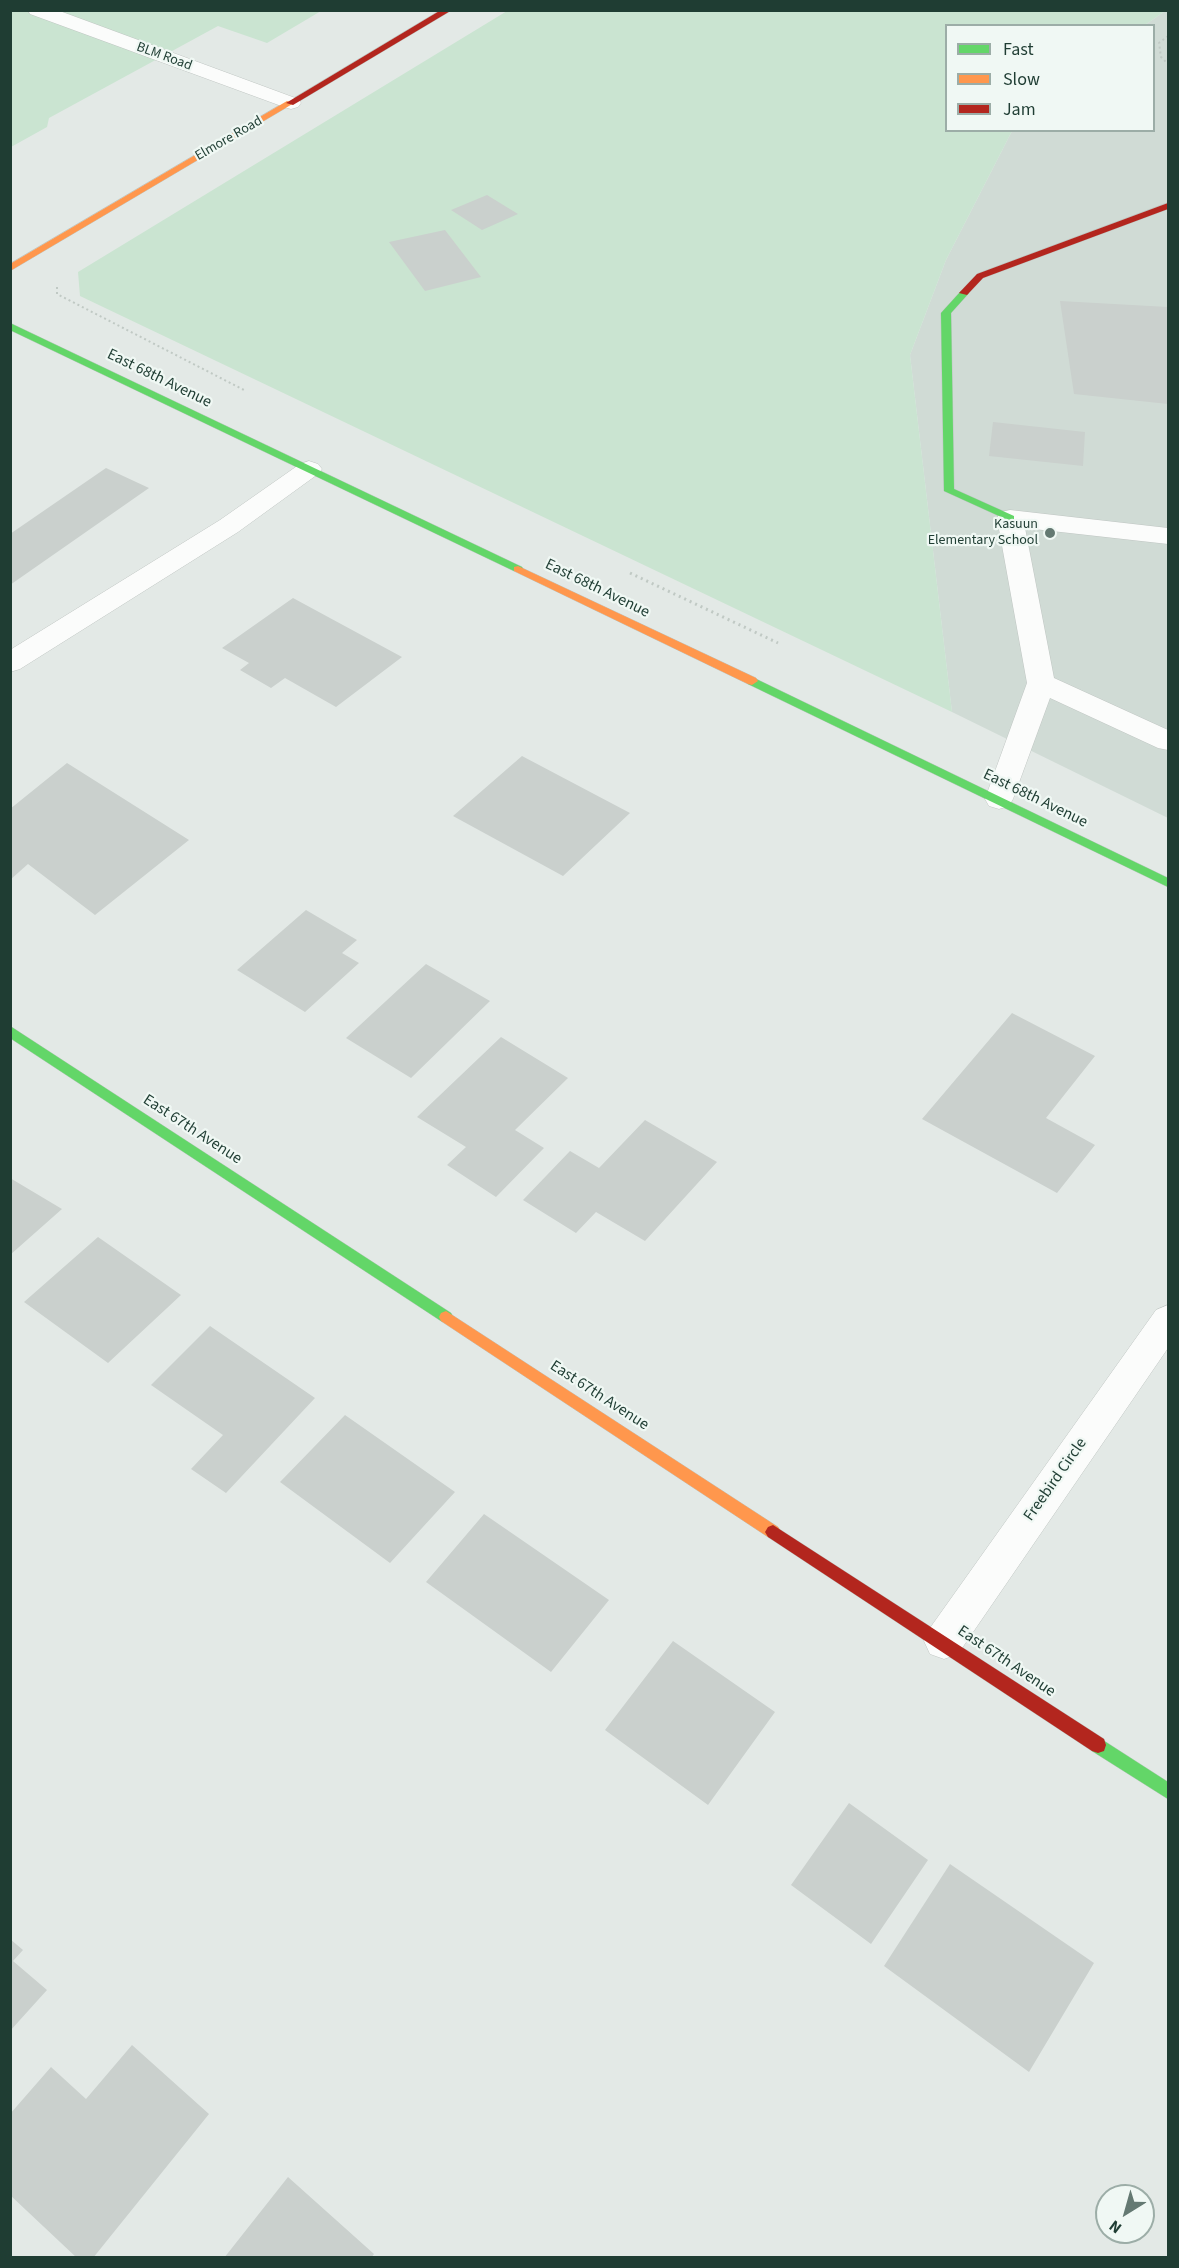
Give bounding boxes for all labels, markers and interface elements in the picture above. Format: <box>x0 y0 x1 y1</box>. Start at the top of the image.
legend <box>945 24 1155 132</box>
text: Fast <box>1003 37 1034 62</box>
street label: BLM Road <box>134 39 194 75</box>
text: Slow <box>1003 67 1040 92</box>
text: Jam <box>1003 97 1036 122</box>
street label: Elmore Road <box>192 113 266 165</box>
street label: East 68th Avenue <box>104 345 214 413</box>
place label: Kasuun Elementary School <box>928 517 1038 550</box>
marker: Kasuun Elementary School <box>1043 526 1057 540</box>
street label: East 68th Avenue <box>542 555 652 623</box>
street label: East 68th Avenue <box>980 765 1090 833</box>
street label: East 67th Avenue <box>139 1091 245 1169</box>
street label: East 67th Avenue <box>546 1357 652 1435</box>
street label: Freebird Circle <box>1020 1435 1092 1525</box>
street label: East 67th Avenue <box>953 1622 1059 1702</box>
north arrow <box>1095 2184 1155 2244</box>
text: N <box>1105 2215 1126 2239</box>

